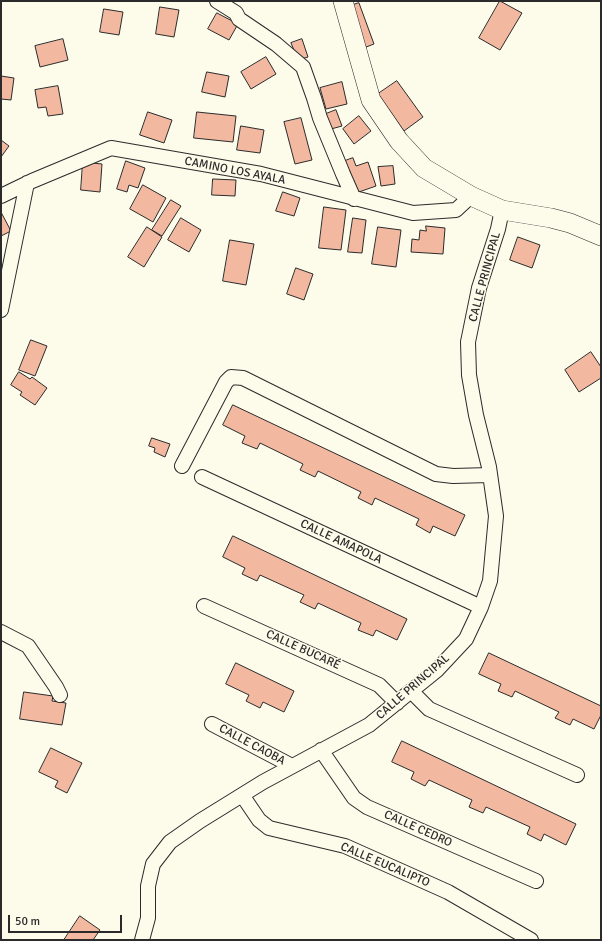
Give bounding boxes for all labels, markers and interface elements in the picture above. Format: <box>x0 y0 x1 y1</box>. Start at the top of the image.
street label: CAMINO LOS AYALA <box>183 154 287 188</box>
street label: CALLE PRINCIPAL <box>466 231 504 323</box>
street label: CALLE AMAPOLA <box>298 517 384 567</box>
street label: CALLE BUCARÉ <box>263 627 343 673</box>
street label: CALLE PRINCIPAL <box>373 651 453 723</box>
street label: CALLE CAOBA <box>216 721 288 769</box>
street label: CALLE CEDRO <box>382 808 454 850</box>
street label: CALLE EUCALIPTO <box>338 840 432 890</box>
scale bar <box>10 907 124 933</box>
text: 50 m <box>15 914 40 929</box>

